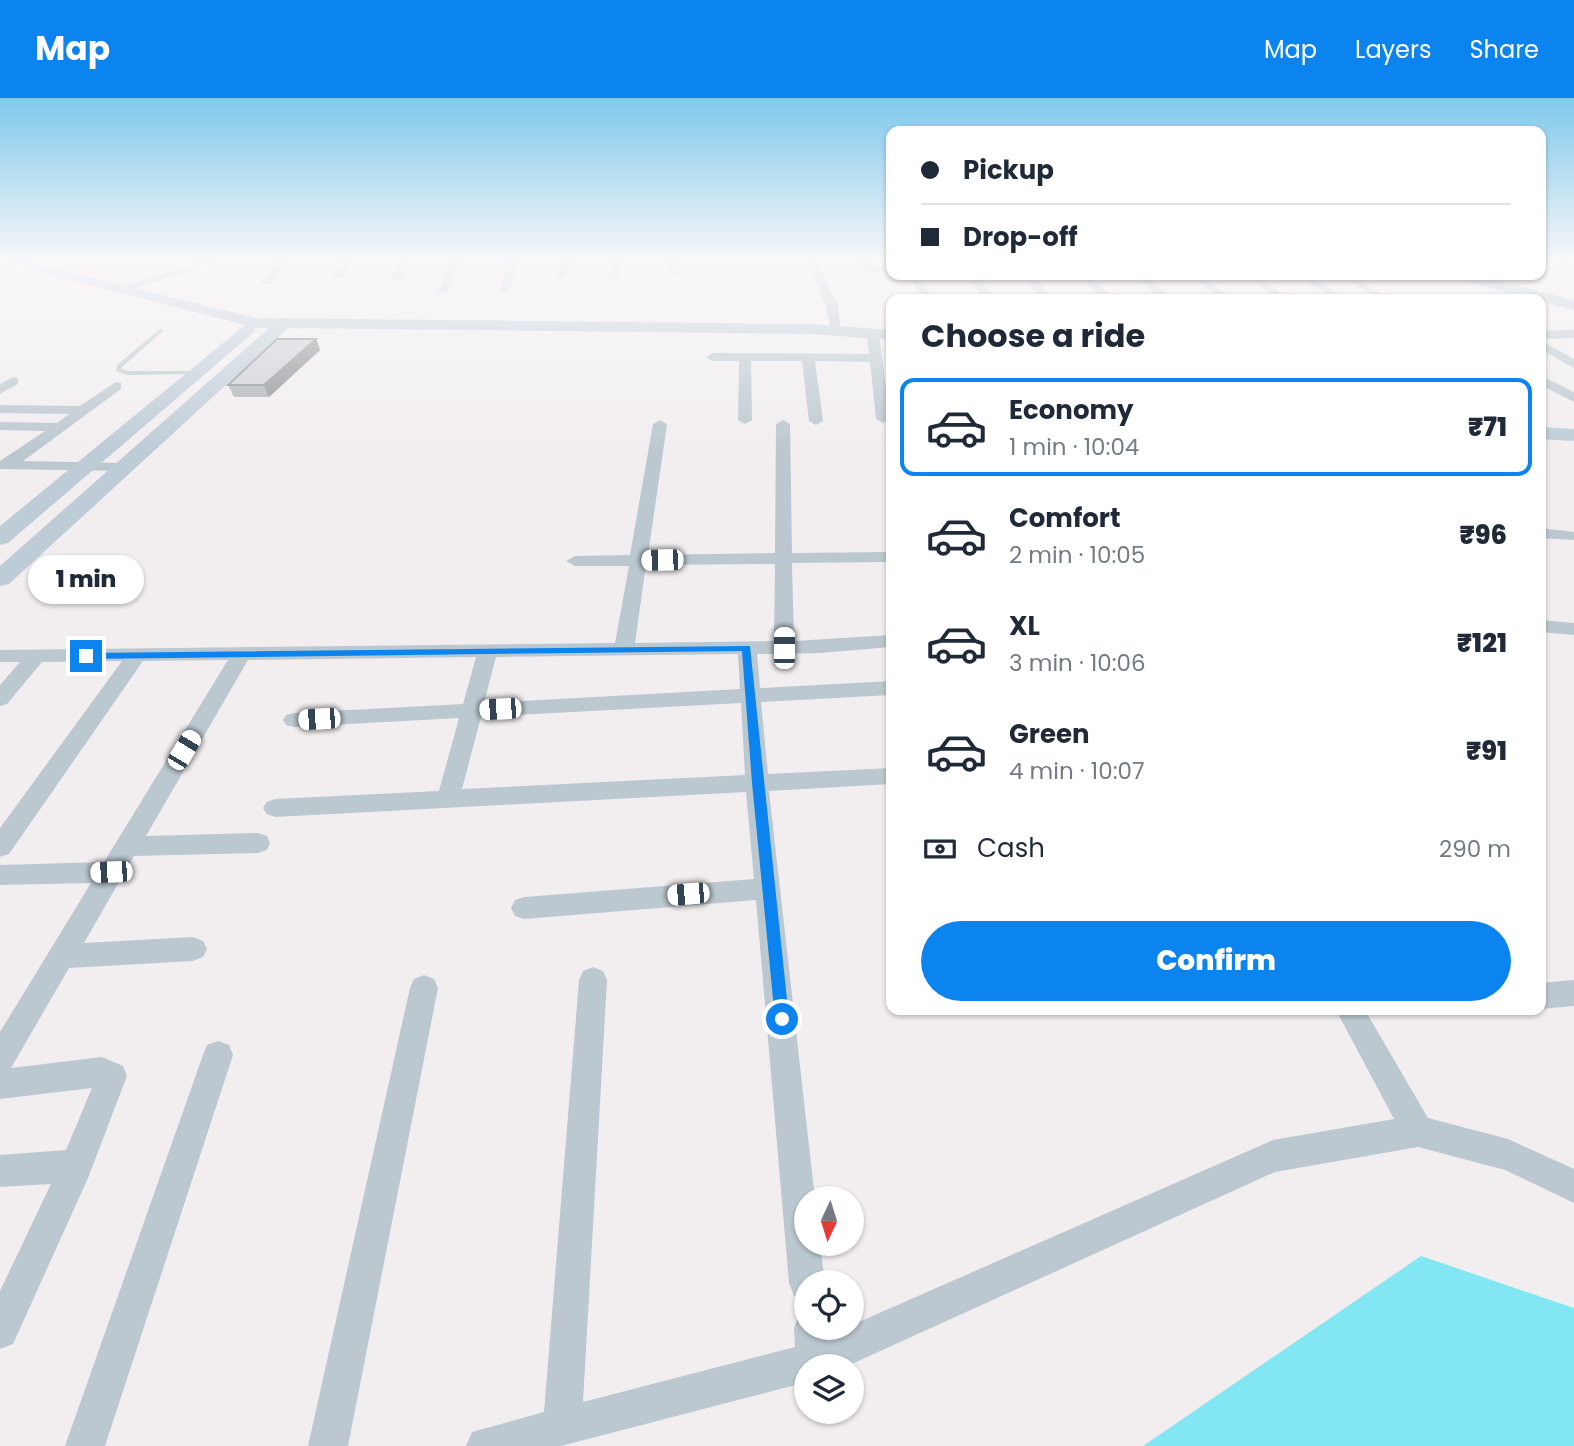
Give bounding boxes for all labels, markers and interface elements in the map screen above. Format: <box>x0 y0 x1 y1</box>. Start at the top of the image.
text: Map <box>35 25 110 72</box>
text: Map <box>1264 33 1317 66</box>
text: Layers <box>1355 33 1431 66</box>
text: Share <box>1469 33 1539 66</box>
text: Pickup <box>963 152 1054 188</box>
text: Drop-off <box>963 219 1078 255</box>
text: Choose a ride <box>921 313 1145 358</box>
text: Economy <box>1009 392 1133 428</box>
icon: car <box>925 396 988 459</box>
text: ₹71 <box>1468 409 1507 445</box>
text: 1 min · 10:04 <box>1009 431 1139 463</box>
text: Comfort <box>1009 500 1121 536</box>
icon: car <box>925 504 988 567</box>
text: ₹96 <box>1459 517 1507 553</box>
text: 2 min · 10:05 <box>1009 539 1145 571</box>
car <box>641 549 684 571</box>
callout: 1 min <box>28 554 144 603</box>
text: 1 min <box>56 563 116 595</box>
text: XL <box>1009 608 1040 644</box>
icon: car <box>925 612 988 675</box>
text: ₹121 <box>1457 625 1507 661</box>
car <box>774 627 795 669</box>
route end <box>70 640 102 672</box>
text: 3 min · 10:06 <box>1009 647 1146 679</box>
car <box>479 697 522 721</box>
car <box>298 707 341 731</box>
text: Green <box>1009 716 1090 752</box>
icon: car <box>925 720 988 783</box>
car <box>165 727 204 773</box>
text: ₹91 <box>1466 733 1507 769</box>
text: 4 min · 10:07 <box>1009 755 1145 787</box>
icon: cash <box>921 830 959 868</box>
text: Cash <box>977 830 1045 866</box>
text: 290 m <box>1439 833 1511 865</box>
car <box>90 861 133 883</box>
car <box>667 882 710 906</box>
button: Confirm <box>921 921 1511 1001</box>
route start <box>766 1003 798 1035</box>
north arrow <box>794 1186 864 1256</box>
map controls <box>794 1186 864 1424</box>
button: locate <box>794 1270 864 1340</box>
button: layers <box>794 1354 864 1424</box>

